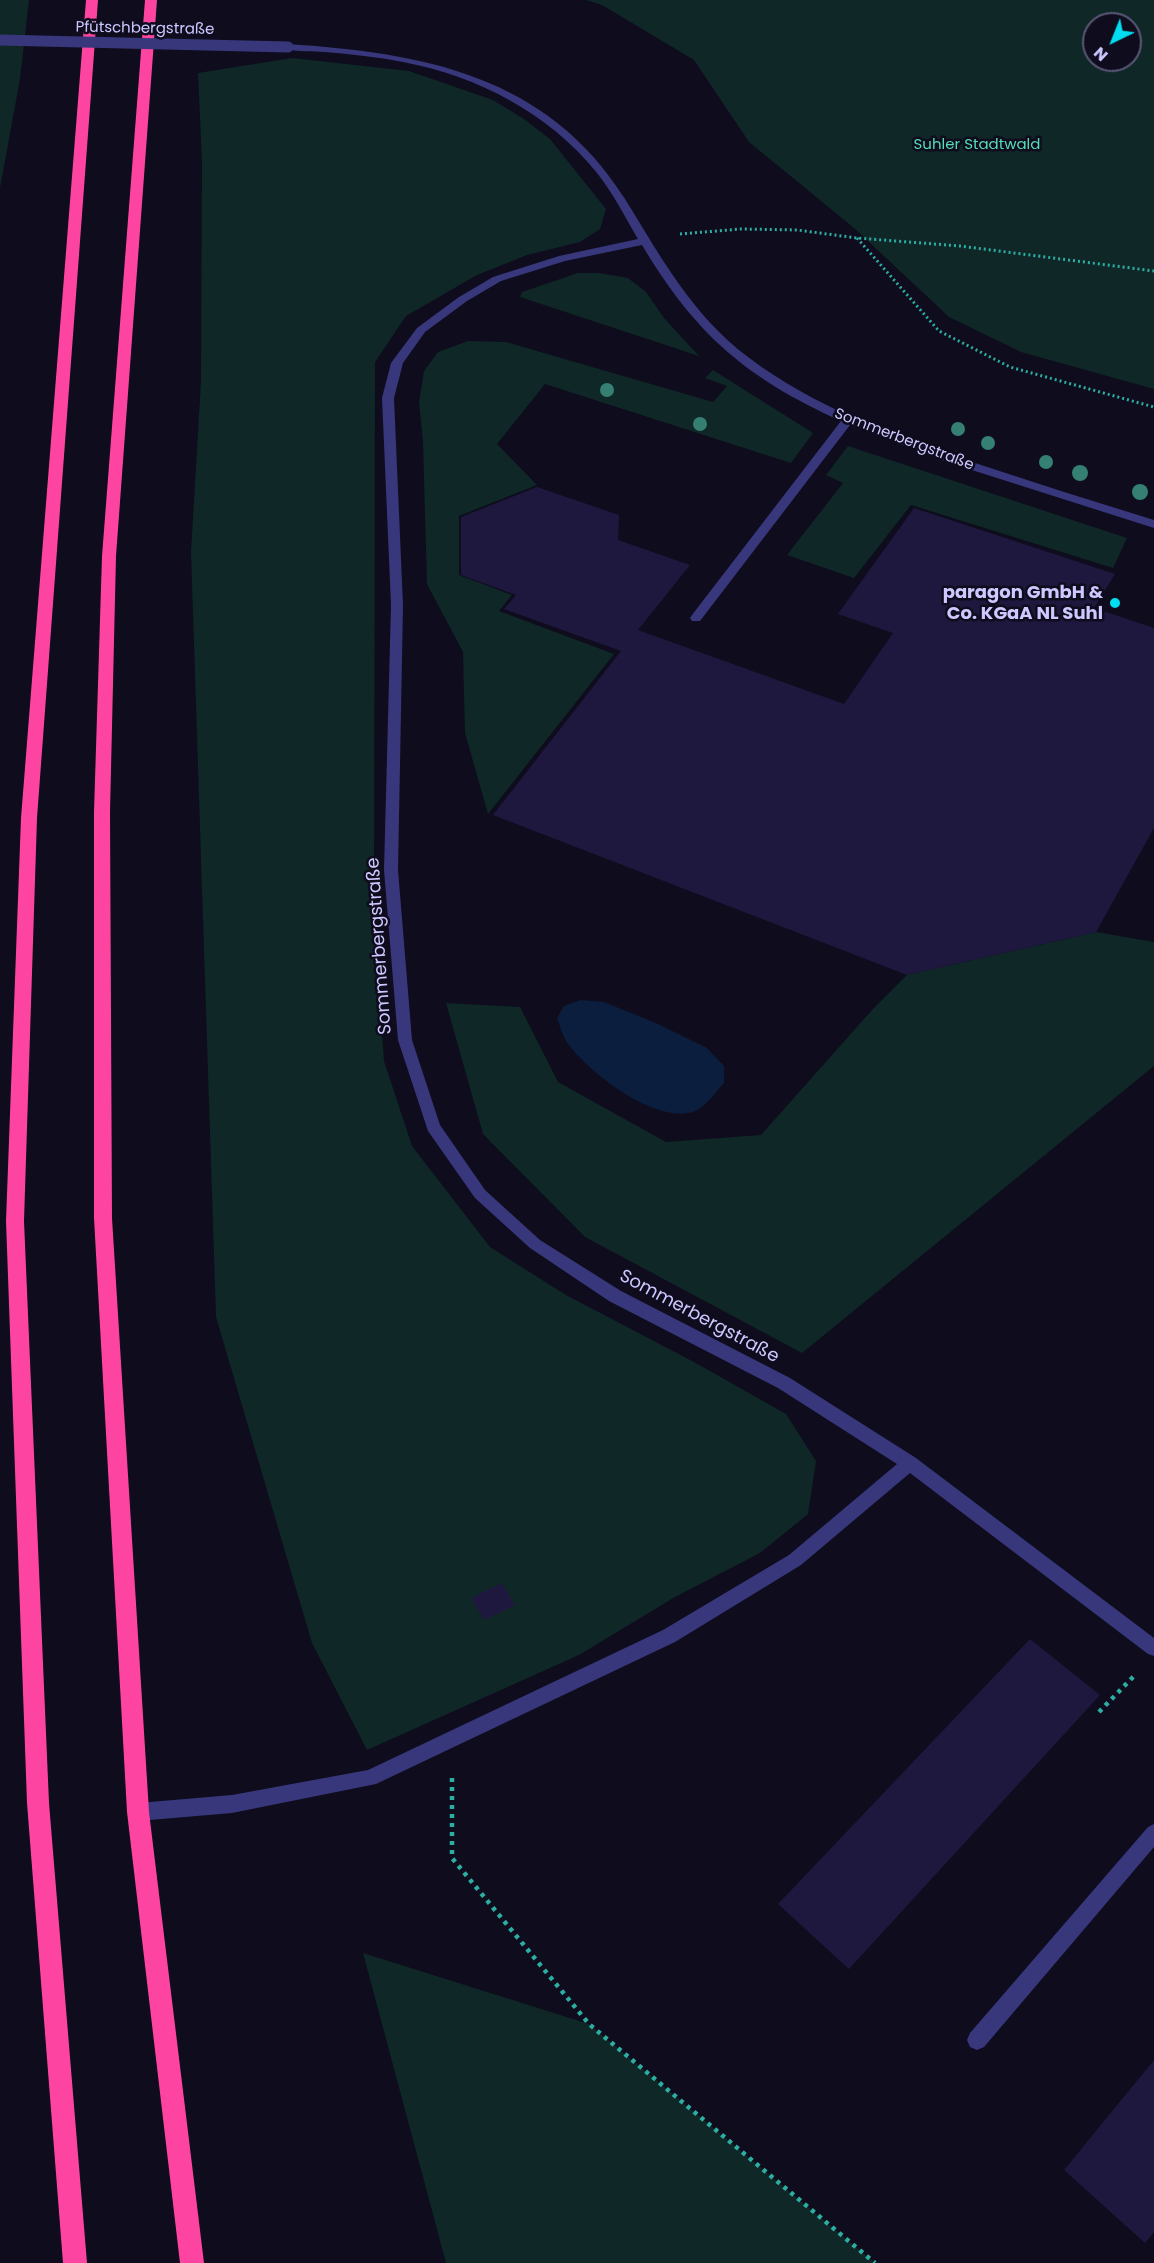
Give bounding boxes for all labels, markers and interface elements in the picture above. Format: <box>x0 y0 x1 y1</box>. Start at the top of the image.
north arrow <box>1082 12 1142 72</box>
street label: Pfütschbergstraße <box>75 19 215 39</box>
text: N <box>1089 42 1113 67</box>
park label: Suhler Stadtwald <box>914 136 1040 154</box>
street label: Sommerbergstraße <box>832 405 976 475</box>
place label: paragon GmbH & Co. KGaA NL Suhl <box>943 582 1103 624</box>
marker: paragon GmbH & Co. KGaA NL Suhl <box>1108 596 1122 610</box>
street label: Sommerbergstraße <box>363 857 397 1035</box>
street label: Sommerbergstraße <box>616 1266 782 1368</box>

